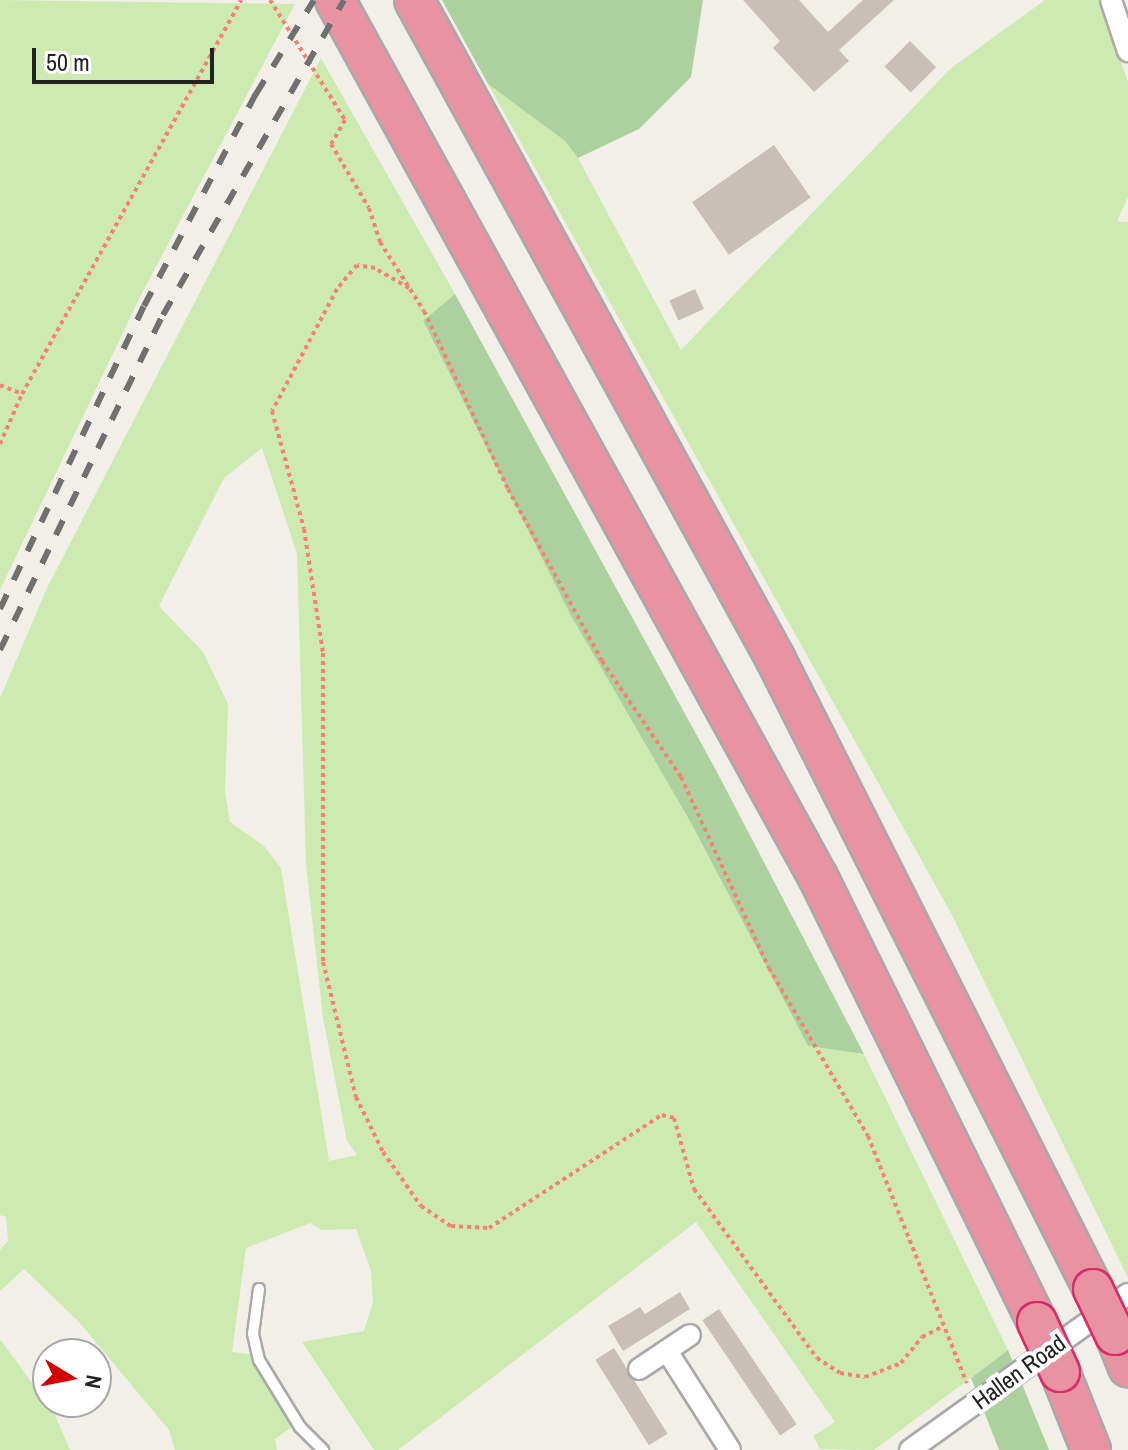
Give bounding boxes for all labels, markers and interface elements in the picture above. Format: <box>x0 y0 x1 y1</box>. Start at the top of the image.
scale bar <box>36 32 218 82</box>
text: 50 m <box>46 46 90 78</box>
street label: Hallen Road <box>967 1329 1071 1415</box>
north arrow <box>32 1338 112 1418</box>
text: N <box>78 1373 110 1391</box>

